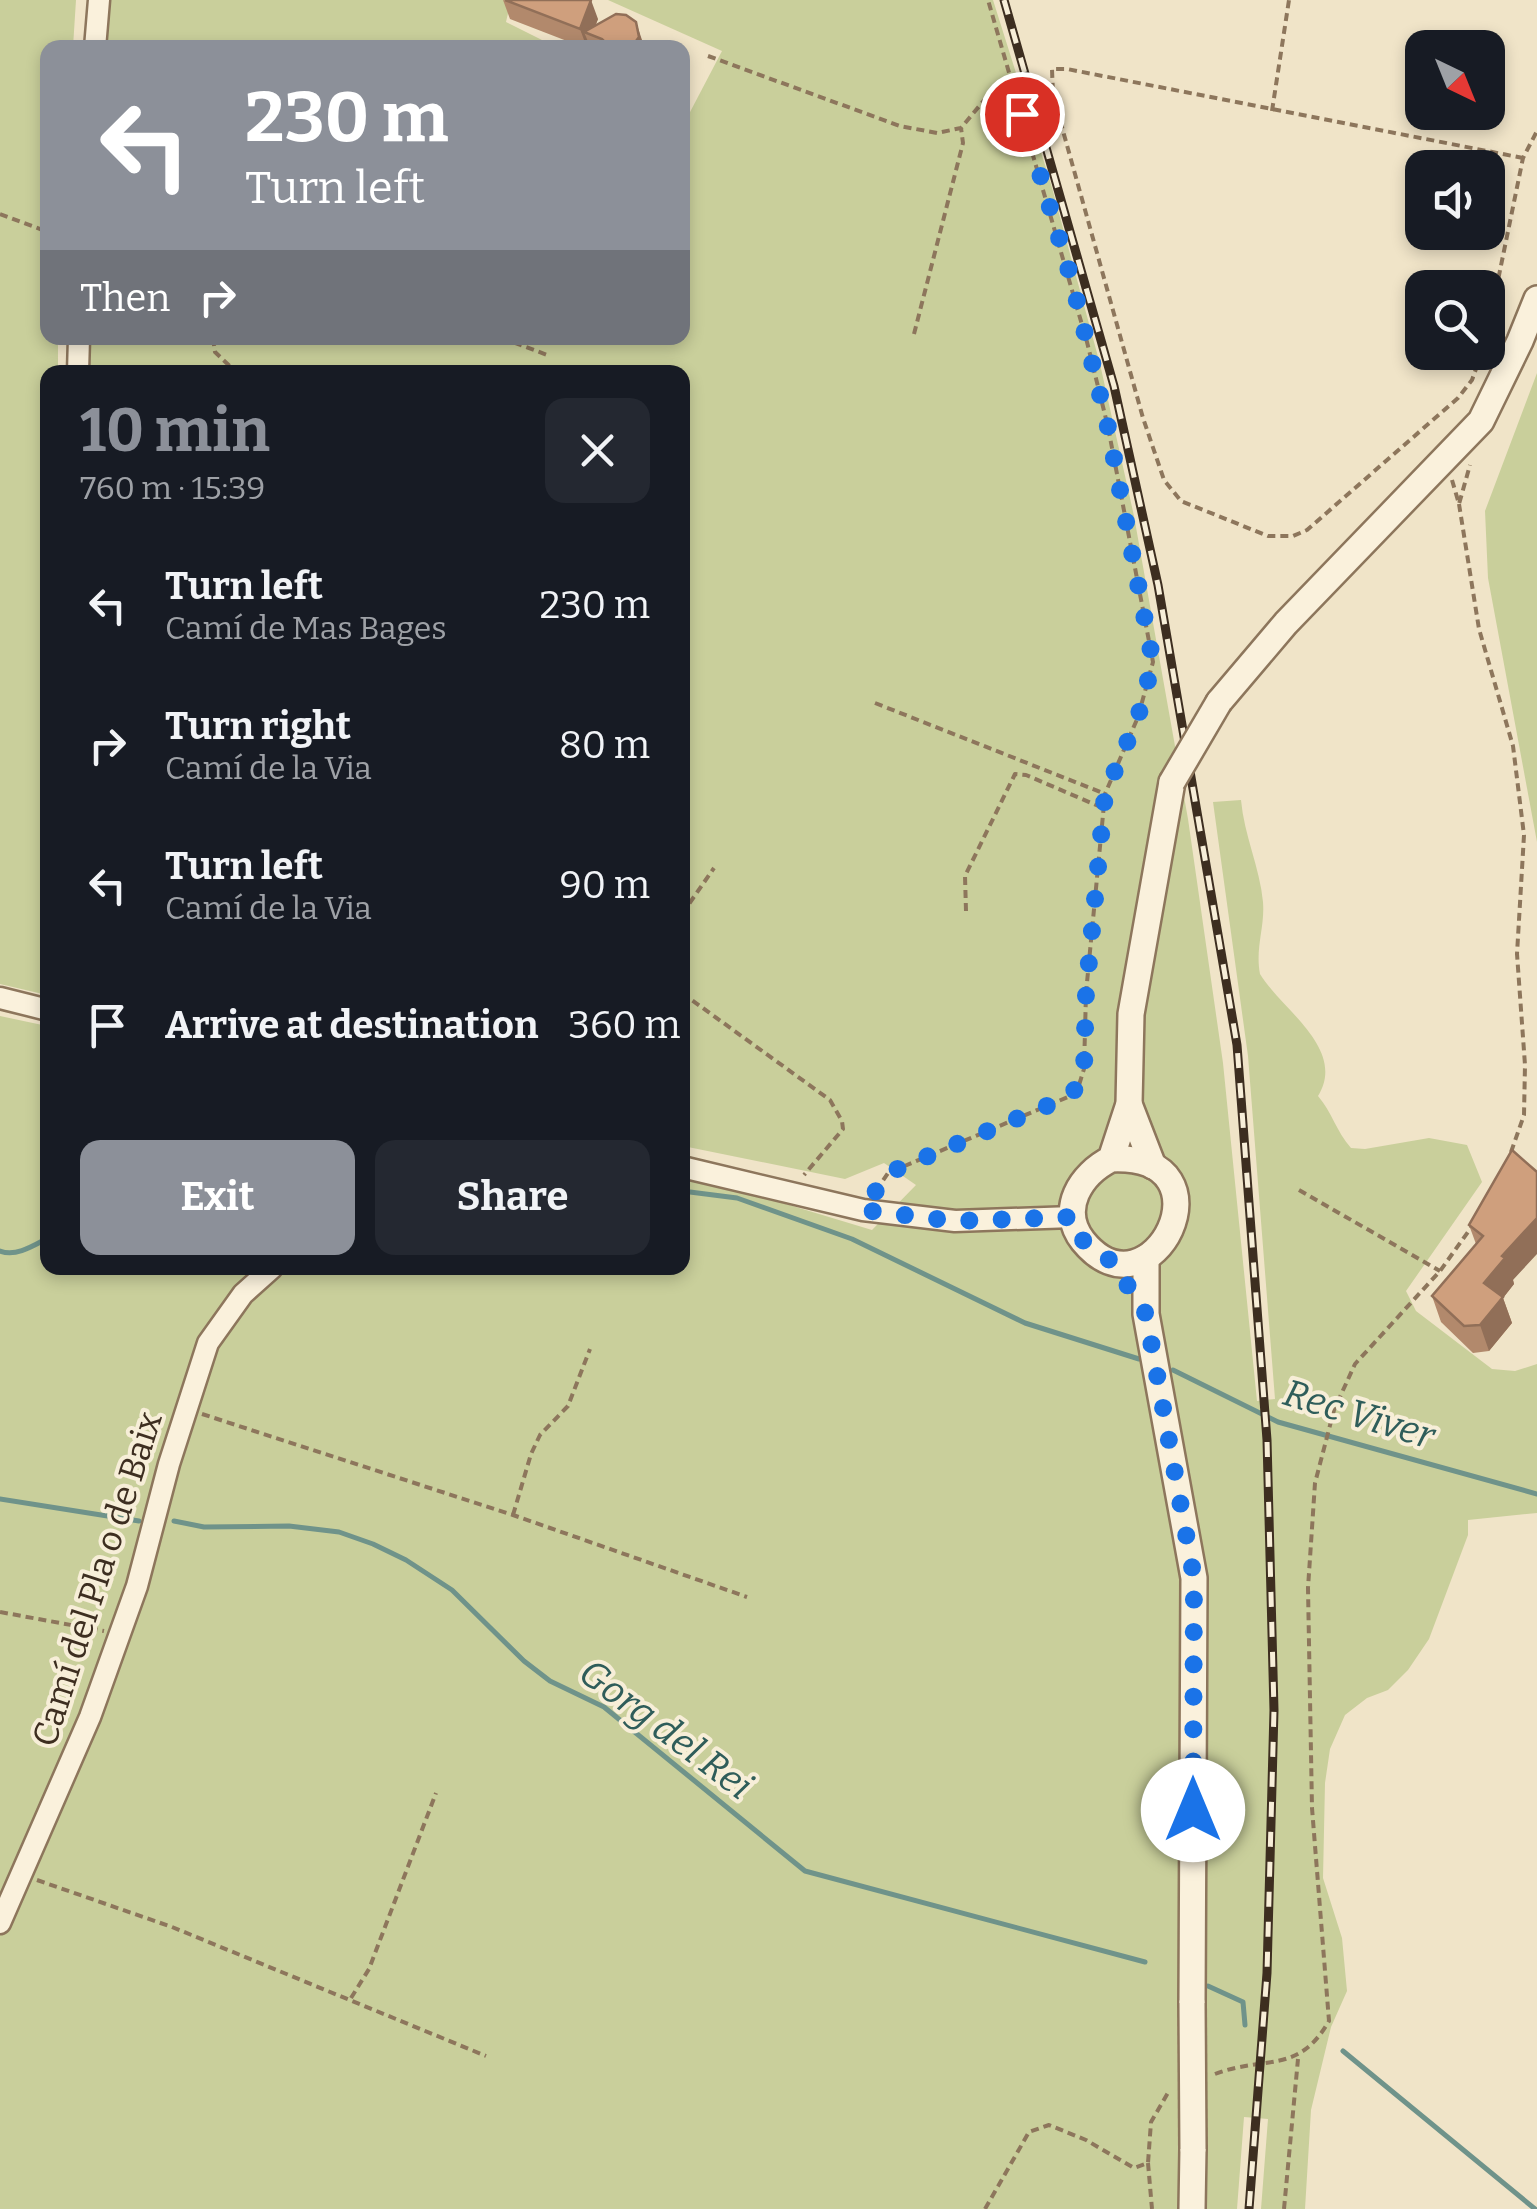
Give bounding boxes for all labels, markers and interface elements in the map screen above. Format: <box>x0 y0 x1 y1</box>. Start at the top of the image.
north arrow <box>1405 30 1505 130</box>
map controls <box>1405 30 1505 370</box>
pin <box>980 72 1065 157</box>
text: 230 m <box>245 76 449 160</box>
icon: left <box>80 80 210 210</box>
icon: arrive <box>995 87 1050 142</box>
button: sound <box>1405 150 1505 250</box>
text: Turn left <box>245 161 425 215</box>
icon: right <box>190 270 245 325</box>
button: search <box>1405 270 1505 370</box>
text: Then <box>80 275 170 321</box>
text: 10 min <box>80 395 270 467</box>
button: close <box>545 398 650 503</box>
text: 760 m · 15:39 <box>80 469 265 507</box>
text: Turn left <box>165 563 323 609</box>
icon: left <box>80 578 135 633</box>
text: 230 m <box>539 582 650 628</box>
text: Camí de Mas Bages <box>165 609 447 647</box>
text: Turn right <box>165 703 351 749</box>
icon: right <box>80 718 135 773</box>
text: 80 m <box>559 722 650 768</box>
text: Camí de la Via <box>165 749 372 787</box>
text: Turn left <box>165 843 323 889</box>
icon: left <box>80 858 135 913</box>
text: 90 m <box>560 862 650 908</box>
text: Camí de la Via <box>165 889 372 927</box>
icon: arrive <box>80 998 135 1053</box>
text: Arrive at destination <box>165 1002 538 1048</box>
text: 360 m <box>568 1002 681 1048</box>
button: Exit <box>80 1140 355 1255</box>
button: Share <box>375 1140 650 1255</box>
water label: Rec Viver <box>1278 1369 1441 1459</box>
street label: Camí del Pla o de Baix <box>23 1407 171 1751</box>
water label: Gorg del Rei <box>570 1649 762 1809</box>
position arrow <box>1141 1758 1245 1862</box>

